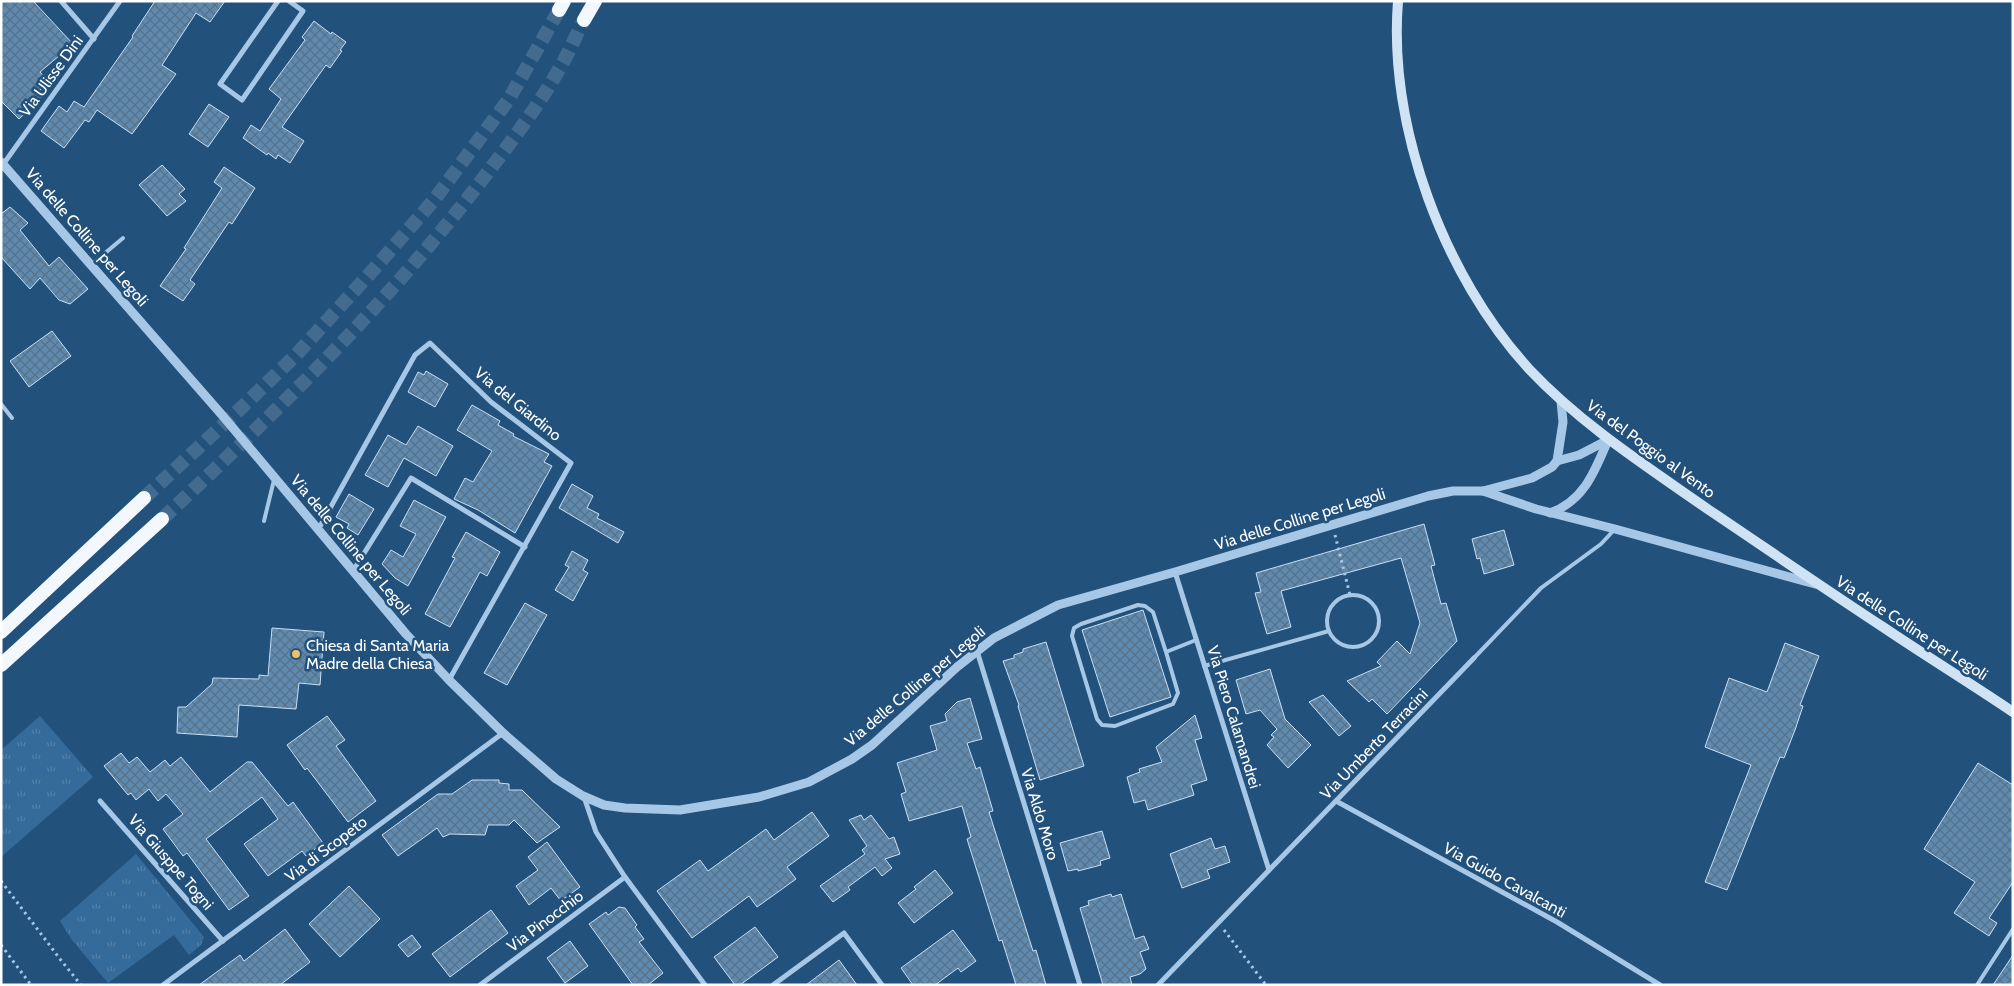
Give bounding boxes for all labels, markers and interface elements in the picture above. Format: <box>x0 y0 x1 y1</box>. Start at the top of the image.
street label: Via Ulisse Dini <box>15 32 87 120</box>
street label: Via delle Colline per Legoli <box>22 164 152 310</box>
street label: Via del Giardino <box>471 363 565 445</box>
street label: Via del Poggio al Vento <box>1583 396 1719 502</box>
street label: Via delle Colline per Legoli <box>287 471 415 619</box>
street label: Via delle Colline per Legoli <box>1212 484 1388 554</box>
street label: Via delle Colline per Legoli <box>1832 572 1992 684</box>
street label: Via delle Colline per Legoli <box>841 622 989 750</box>
place label: Chiesa di Santa Maria Madre della Chiesa <box>306 636 449 673</box>
street label: Via Piero Calamandrei <box>1203 643 1265 791</box>
marker: Chiesa di Santa Maria Madre della Chiesa <box>290 648 302 660</box>
street label: Via Umberto Terracini <box>1316 685 1432 803</box>
street label: Via Aldo Moro <box>1017 766 1063 862</box>
street label: Via Giusppe Togni <box>124 810 218 914</box>
street label: Via di Scopeto <box>281 812 371 886</box>
street label: Via Guido Cavalcanti <box>1440 838 1570 922</box>
street label: Via Pinocchio <box>503 886 587 956</box>

